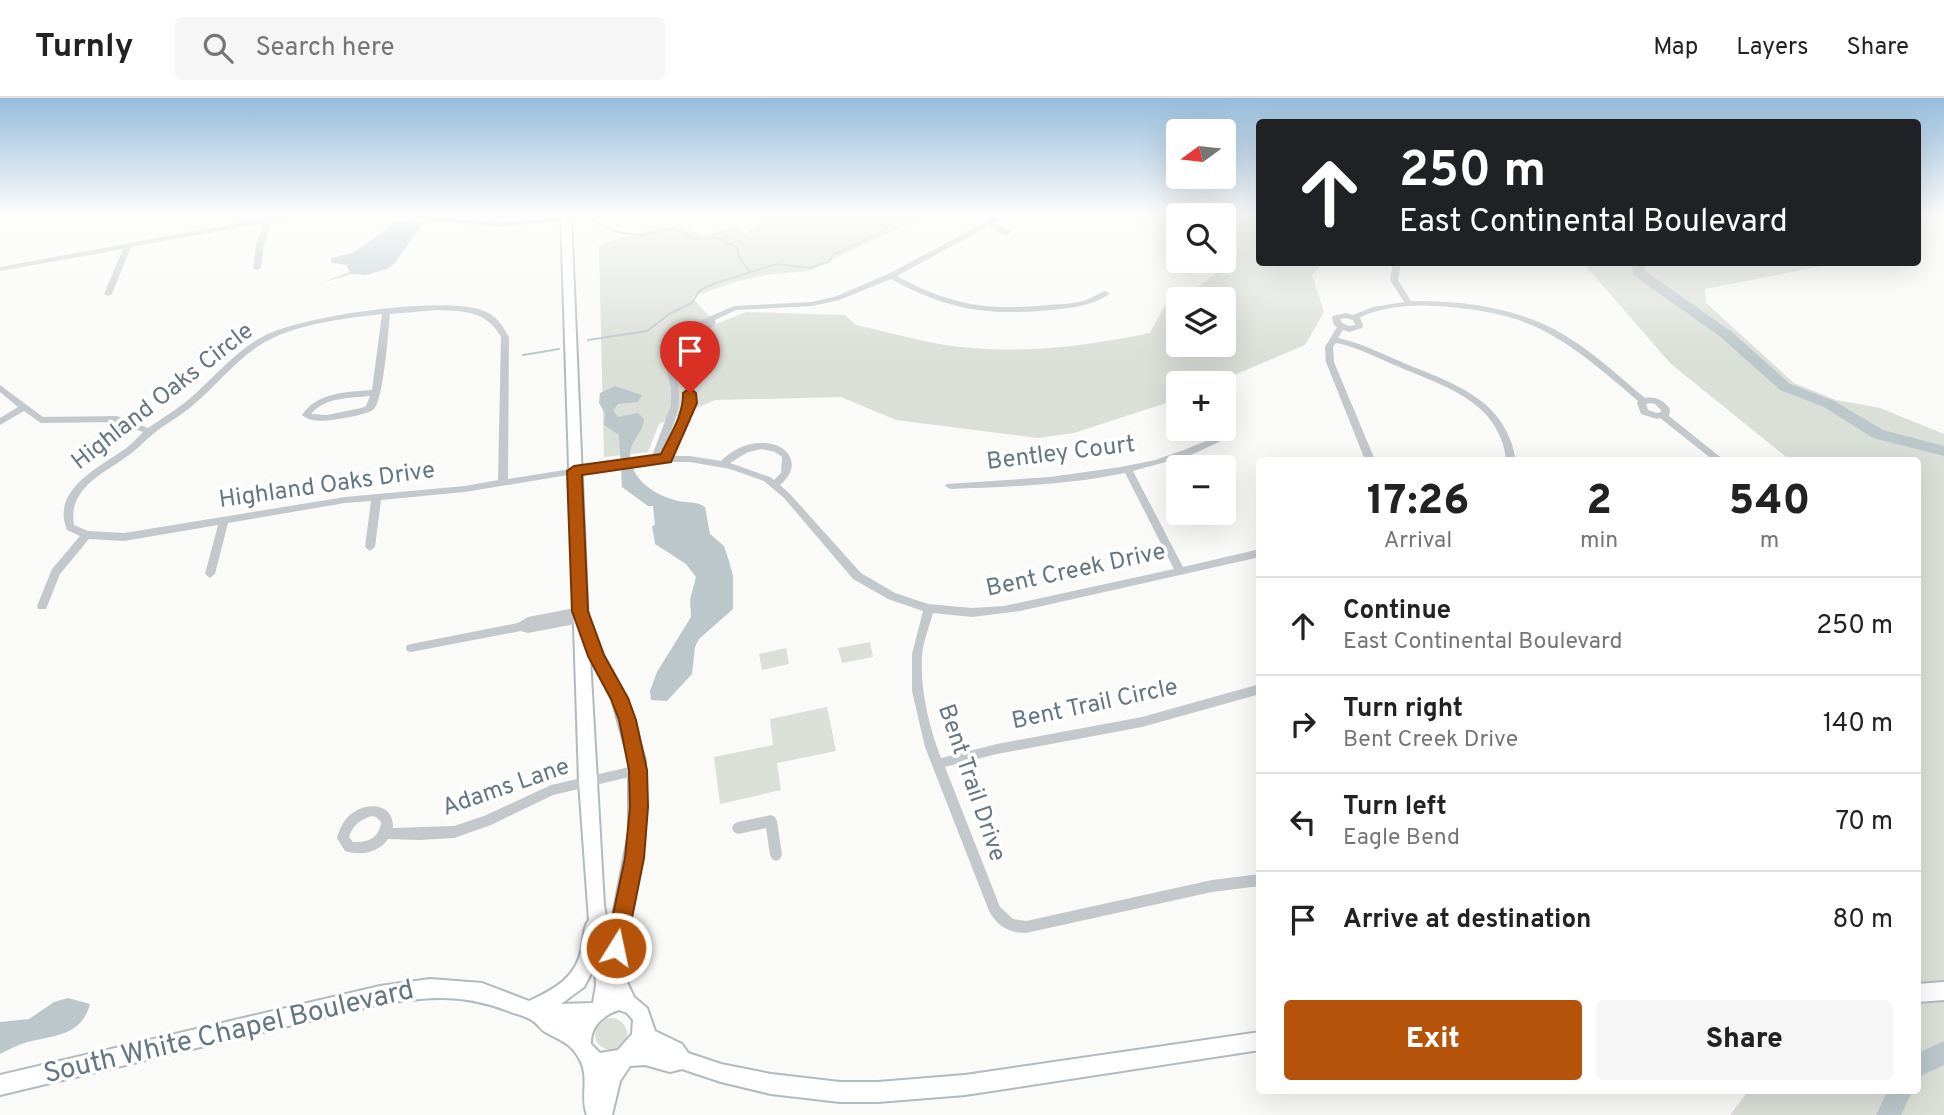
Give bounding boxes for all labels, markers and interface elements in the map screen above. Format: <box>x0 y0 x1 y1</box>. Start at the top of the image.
search box <box>175 17 665 80</box>
text: Turnly <box>35 27 133 69</box>
icon: search <box>199 29 237 67</box>
text: Search here <box>255 32 394 65</box>
text: Map <box>1653 33 1698 63</box>
text: Layers <box>1736 33 1808 63</box>
text: Share <box>1846 33 1909 63</box>
north arrow <box>1166 119 1236 189</box>
map controls <box>1166 119 1236 525</box>
text: 250 m <box>1399 142 1546 204</box>
icon: ahead <box>1284 147 1375 238</box>
button: search <box>1166 203 1236 273</box>
text: East Continental Boulevard <box>1399 203 1788 243</box>
button: layers <box>1166 287 1236 357</box>
street label: Highland Oaks Circle <box>66 317 260 477</box>
pin <box>660 321 720 393</box>
icon: arrive <box>671 332 709 370</box>
button: + <box>1166 371 1236 441</box>
street label: Bentley Court <box>985 430 1137 478</box>
button: − <box>1166 455 1236 525</box>
street label: Highland Oaks Drive <box>217 456 437 516</box>
text: 17:26 <box>1367 476 1469 529</box>
text: 2 <box>1586 476 1612 529</box>
text: 540 <box>1729 476 1810 529</box>
text: Arrival <box>1384 527 1452 556</box>
text: min <box>1580 527 1618 556</box>
text: m <box>1760 527 1779 556</box>
street label: Bent Creek Drive <box>984 537 1168 605</box>
text: Continue <box>1343 595 1451 628</box>
icon: ahead <box>1284 607 1322 645</box>
text: 250 m <box>1816 610 1893 643</box>
text: East Continental Boulevard <box>1343 628 1622 657</box>
street label: Bent Trail Circle <box>1009 673 1181 737</box>
text: Turn right <box>1343 693 1463 726</box>
street label: Bent Trail Drive <box>930 700 1012 866</box>
icon: right <box>1284 705 1322 743</box>
text: 140 m <box>1823 708 1893 741</box>
text: Bent Creek Drive <box>1343 726 1518 755</box>
street label: Adams Lane <box>438 752 574 824</box>
text: Turn left <box>1343 791 1447 824</box>
icon: left <box>1284 803 1322 841</box>
text: 70 m <box>1835 806 1893 839</box>
text: Eagle Bend <box>1343 824 1460 853</box>
icon: arrive <box>1284 901 1322 939</box>
text: Arrive at destination <box>1343 904 1591 937</box>
text: 80 m <box>1833 904 1893 937</box>
position arrow <box>579 911 653 985</box>
street label: South White Chapel Boulevard <box>40 973 418 1093</box>
button: Exit <box>1284 1000 1582 1080</box>
button: Share <box>1596 1000 1893 1080</box>

